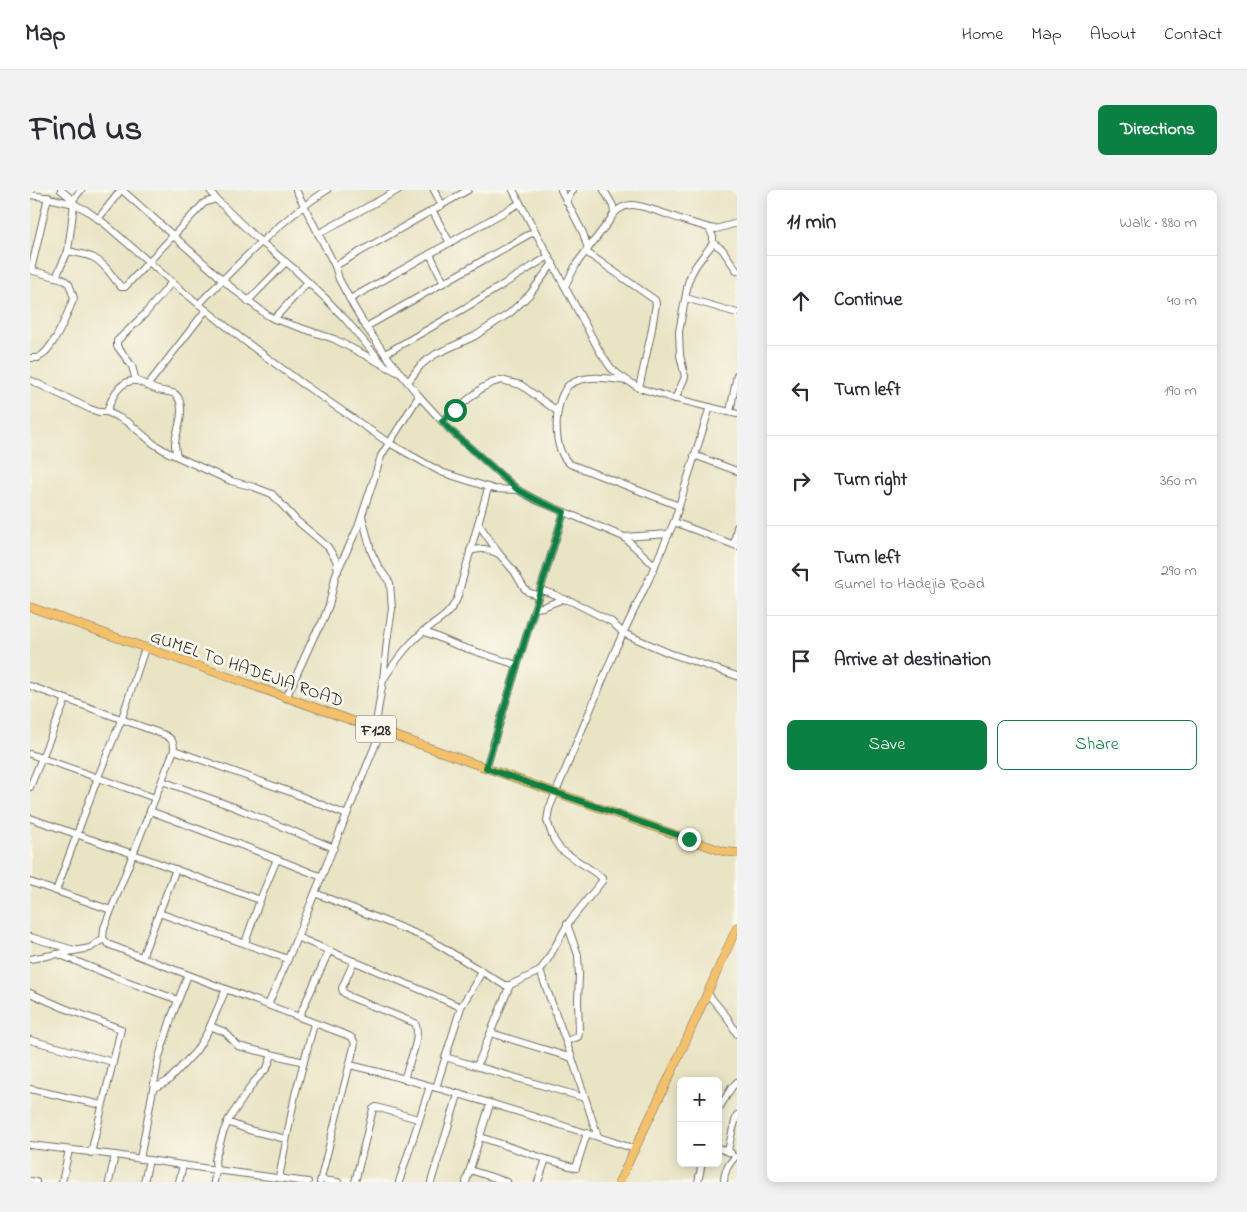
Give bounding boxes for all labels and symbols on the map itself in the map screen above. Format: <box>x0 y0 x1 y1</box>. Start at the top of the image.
route start <box>444 399 467 422</box>
street label: GUMEL TO HADEJIA ROAD <box>146 625 346 715</box>
road number: F128 <box>356 716 396 742</box>
route end <box>678 828 701 851</box>

